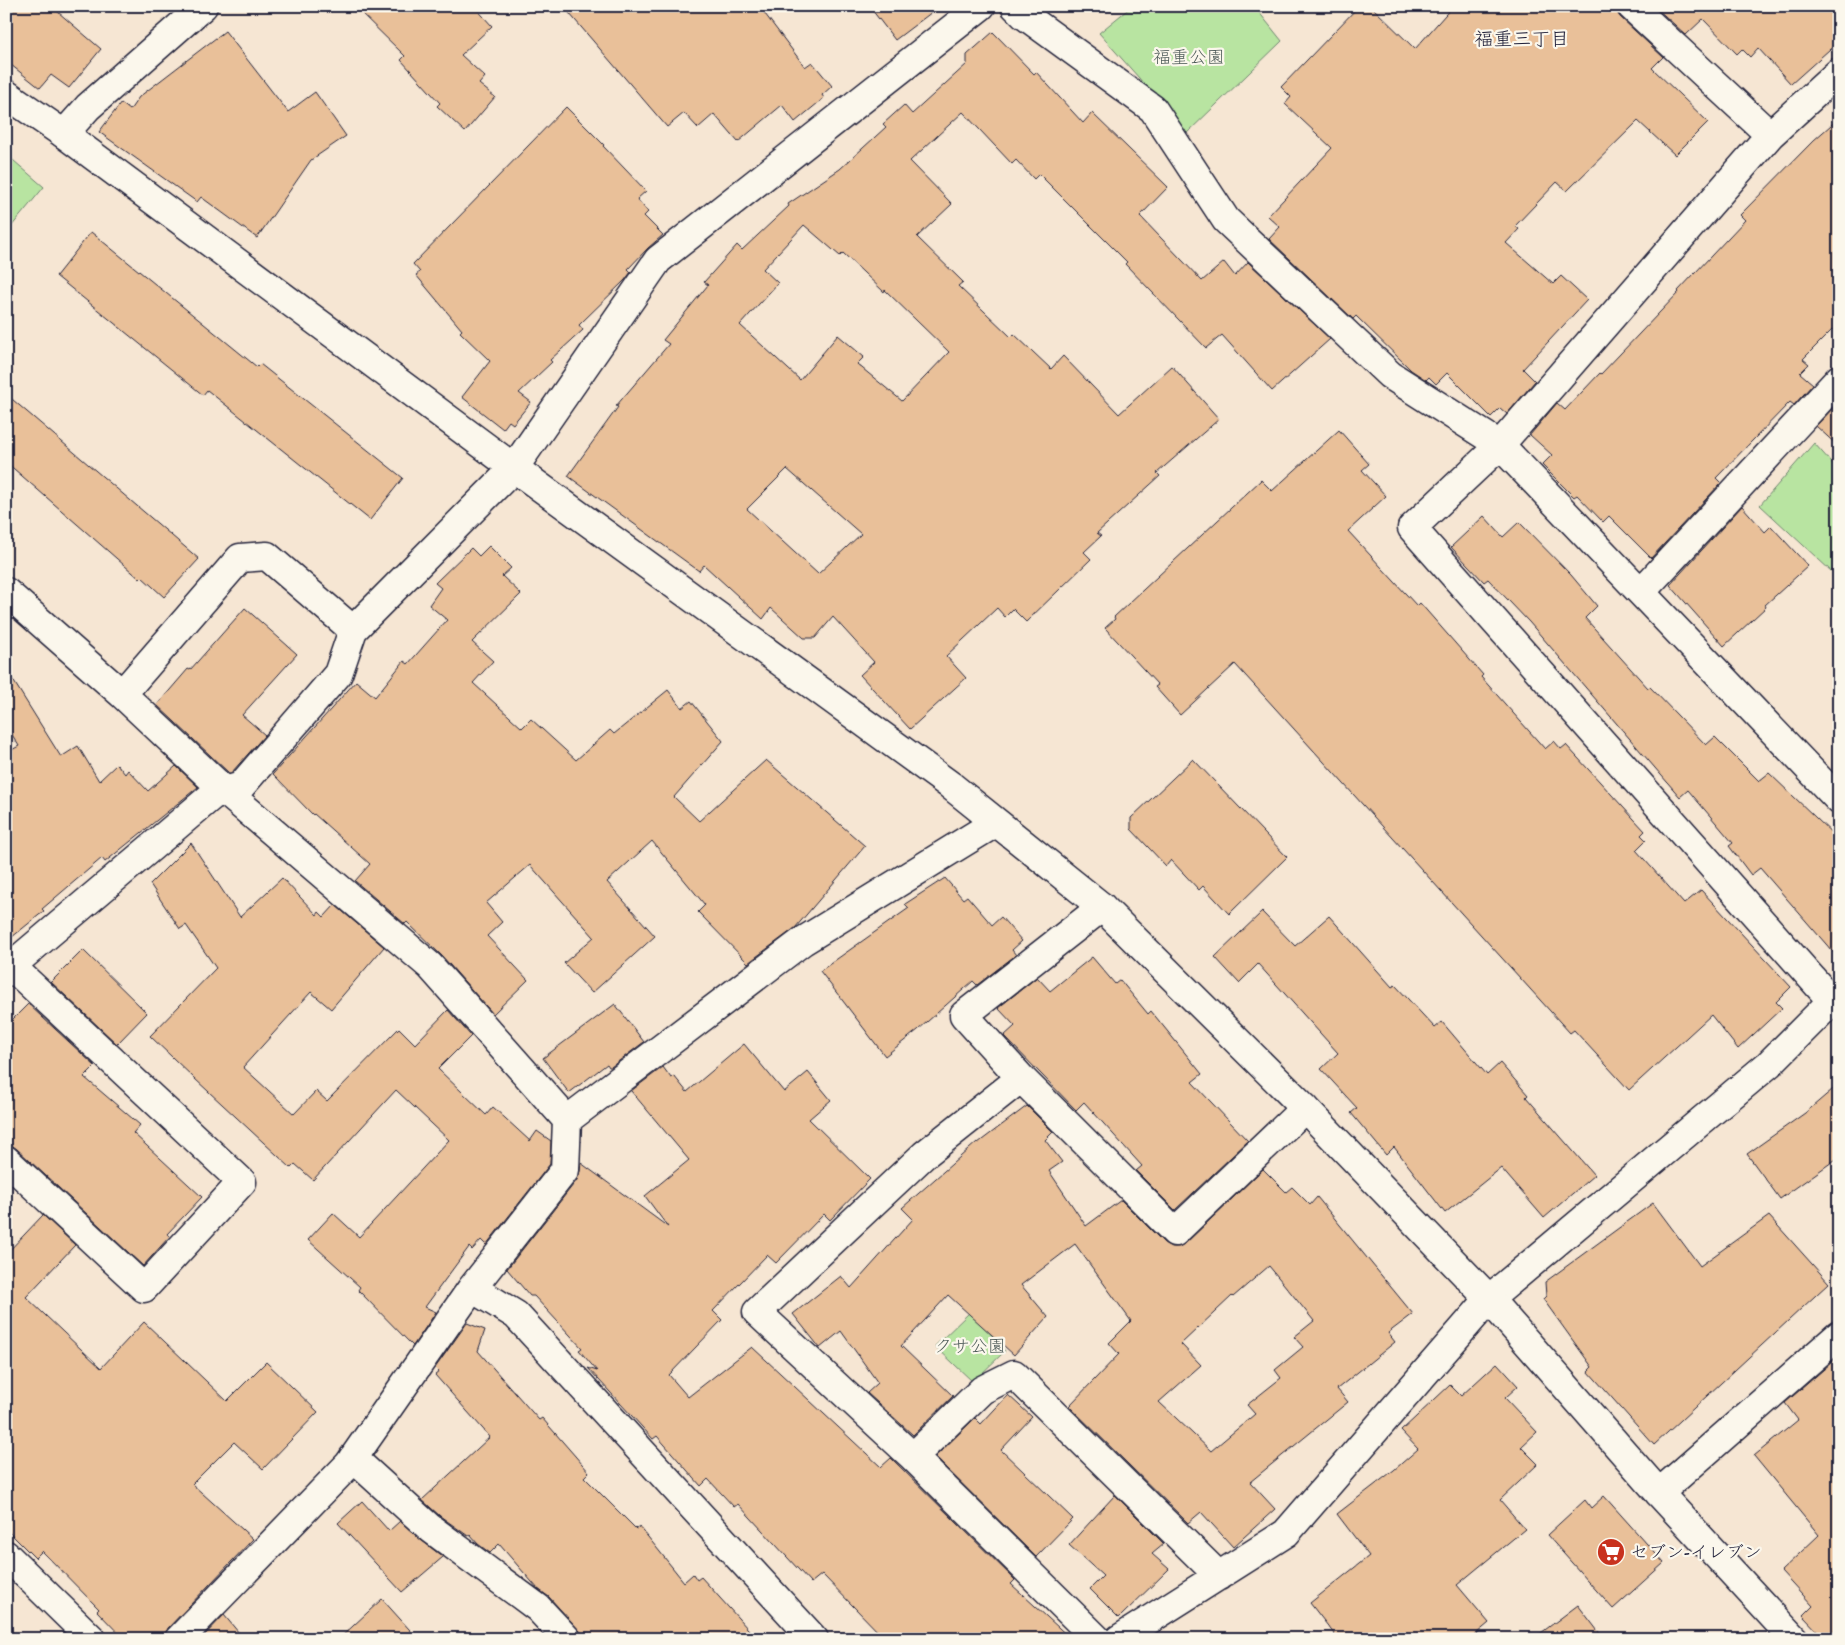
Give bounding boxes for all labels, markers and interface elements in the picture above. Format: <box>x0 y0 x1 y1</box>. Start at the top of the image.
district label: 福重三丁目 <box>1474 30 1570 53</box>
park label: 福重公園 <box>1153 48 1225 70</box>
park label: クサ公園 <box>934 1338 1006 1359</box>
supermarket icon: セブン-イレブン <box>1596 1537 1626 1567</box>
place label: セブン-イレブン <box>1630 1543 1762 1565</box>

